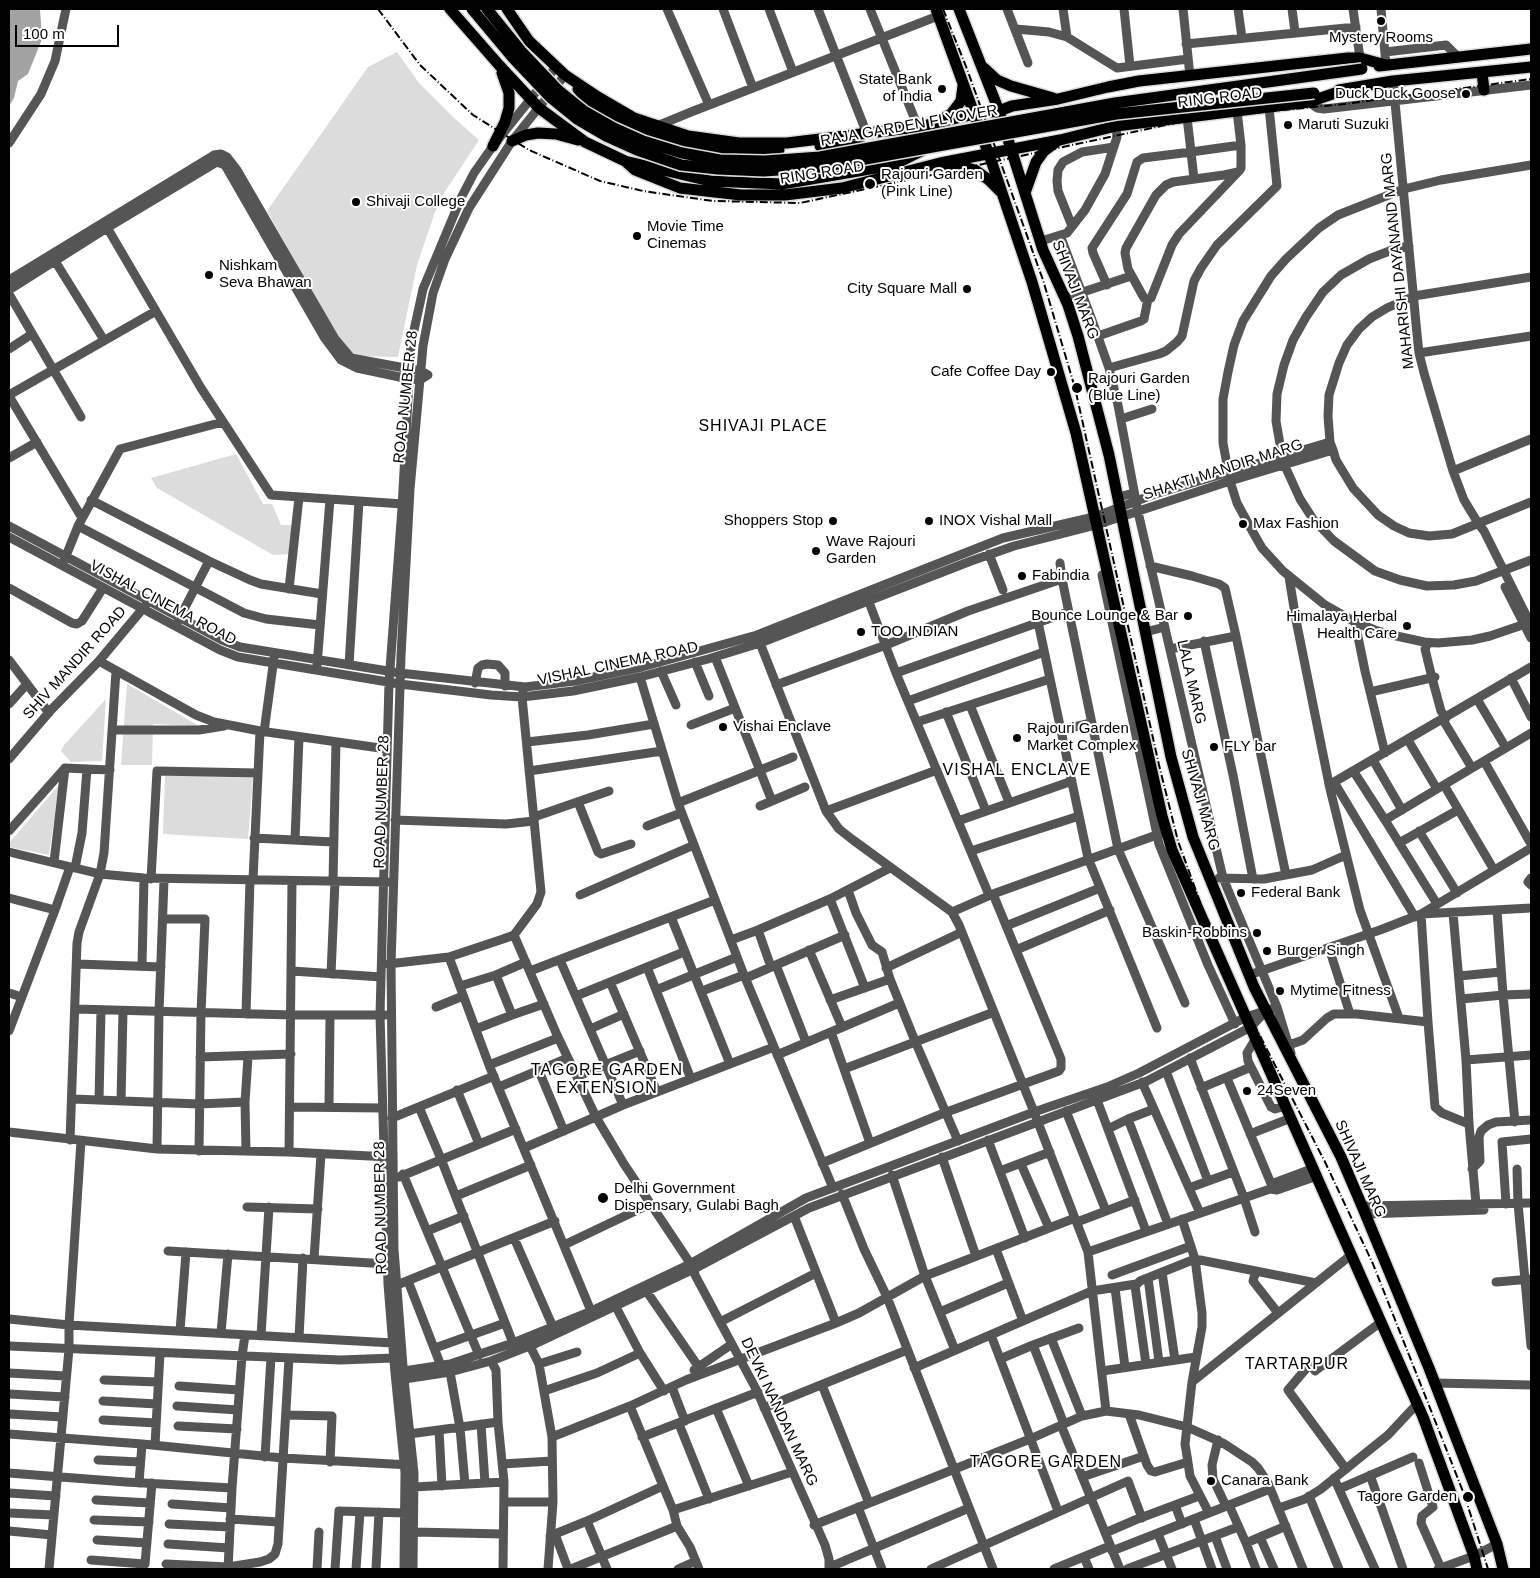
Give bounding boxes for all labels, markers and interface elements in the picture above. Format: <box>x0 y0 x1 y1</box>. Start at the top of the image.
scale bar <box>18 15 121 47</box>
marker: Mystery Rooms <box>1375 15 1387 27</box>
text: 100 m <box>23 25 65 42</box>
place label: Mystery Rooms <box>1329 29 1433 47</box>
place label: State Bank of India <box>859 71 932 106</box>
marker: State Bank of India <box>936 83 948 95</box>
street label: RING ROAD <box>1177 84 1263 112</box>
place label: Duck Duck Goose <box>1335 85 1456 103</box>
marker: Duck Duck Goose <box>1460 88 1472 100</box>
street label: RAJA GARDEN FLYOVER <box>819 102 999 150</box>
place label: Maruti Suzuki <box>1298 116 1389 134</box>
marker: Maruti Suzuki <box>1282 119 1294 131</box>
street label: MAHARISHI DAYANAND MARG <box>1378 152 1418 370</box>
street label: RING ROAD <box>779 157 865 189</box>
place label: Rajouri Garden (Pink Line) <box>881 166 983 201</box>
marker: Rajouri Garden (Pink Line) <box>863 177 877 191</box>
place label: Shivaji College <box>366 193 465 211</box>
marker: Shivaji College <box>350 196 362 208</box>
place label: Movie Time Cinemas <box>647 218 724 253</box>
marker: Movie Time Cinemas <box>631 230 643 242</box>
street label: SHIVAJI MARG <box>1048 238 1102 342</box>
place label: Nishkam Seva Bhawan <box>219 257 312 292</box>
marker: Nishkam Seva Bhawan <box>203 269 215 281</box>
place label: City Square Mall <box>847 280 957 298</box>
marker: City Square Mall <box>961 283 973 295</box>
street label: ROAD NUMBER 28 <box>390 330 422 464</box>
place label: Cafe Coffee Day <box>930 363 1041 381</box>
marker: Cafe Coffee Day <box>1045 366 1057 378</box>
place label: Rajouri Garden (Blue Line) <box>1088 370 1190 405</box>
marker: Rajouri Garden (Blue Line) <box>1070 381 1084 395</box>
district label: SHIVAJI PLACE <box>697 417 829 437</box>
street label: SHAKTI MANDIR MARG <box>1141 436 1305 504</box>
place label: Shoppers Stop <box>724 512 823 530</box>
place label: INOX Vishal Mall <box>939 512 1052 530</box>
marker: Shoppers Stop <box>827 515 839 527</box>
marker: INOX Vishal Mall <box>923 515 935 527</box>
place label: Max Fashion <box>1253 515 1339 533</box>
marker: Max Fashion <box>1237 518 1249 530</box>
place label: Wave Rajouri Garden <box>826 533 915 568</box>
marker: Wave Rajouri Garden <box>810 545 822 557</box>
street label: VISHAL CINEMA ROAD <box>87 557 239 649</box>
place label: Fabindia <box>1032 567 1090 585</box>
marker: Fabindia <box>1016 570 1028 582</box>
street label: SHIV MANDIR ROAD <box>20 603 130 723</box>
place label: Bounce Lounge & Bar <box>1031 607 1178 625</box>
place label: Himalaya Herbal Health Care <box>1286 608 1397 643</box>
marker: Bounce Lounge & Bar <box>1182 610 1194 622</box>
marker: Himalaya Herbal Health Care <box>1401 620 1413 632</box>
place label: TOO INDIAN <box>871 623 958 641</box>
marker: TOO INDIAN <box>855 626 867 638</box>
street label: VISHAL CINEMA ROAD <box>536 638 700 690</box>
street label: LALA MARG <box>1173 638 1209 726</box>
place label: Vishai Enclave <box>733 718 831 736</box>
place label: Rajouri Garden Market Complex <box>1027 720 1136 755</box>
marker: Vishai Enclave <box>717 721 729 733</box>
marker: Rajouri Garden Market Complex <box>1011 732 1023 744</box>
street label: ROAD NUMBER 28 <box>371 735 393 869</box>
place label: FLY bar <box>1224 738 1276 756</box>
marker: FLY bar <box>1208 741 1220 753</box>
street label: SHIVAJI MARG <box>1177 747 1223 853</box>
district label: VISHAL ENCLAVE <box>941 761 1093 781</box>
place label: Federal Bank <box>1251 884 1340 902</box>
marker: Federal Bank <box>1235 887 1247 899</box>
place label: Baskin-Robbins <box>1142 924 1247 942</box>
marker: Baskin-Robbins <box>1251 927 1263 939</box>
place label: Burger Singh <box>1277 942 1365 960</box>
marker: Burger Singh <box>1261 945 1273 957</box>
place label: Mytime Fitness <box>1290 982 1391 1000</box>
marker: Mytime Fitness <box>1274 985 1286 997</box>
district label: TAGORE GARDEN EXTENSION <box>529 1061 685 1099</box>
place label: 24Seven <box>1257 1082 1316 1100</box>
marker: 24Seven <box>1241 1085 1253 1097</box>
street label: SHIVAJI MARG <box>1330 1117 1390 1221</box>
street label: ROAD NUMBER 28 <box>371 1141 391 1275</box>
place label: Delhi Government Dispensary, Gulabi Bagh <box>614 1180 779 1215</box>
marker: Delhi Government Dispensary, Gulabi Bagh <box>596 1191 610 1205</box>
street label: DEVKI NANDAN MARG <box>737 1335 821 1489</box>
district label: TARTARPUR <box>1244 1355 1350 1375</box>
district label: TAGORE GARDEN <box>968 1453 1124 1473</box>
place label: Canara Bank <box>1221 1472 1309 1490</box>
marker: Canara Bank <box>1205 1475 1217 1487</box>
place label: Tagore Garden <box>1357 1488 1457 1506</box>
marker: Tagore Garden <box>1461 1490 1475 1504</box>

